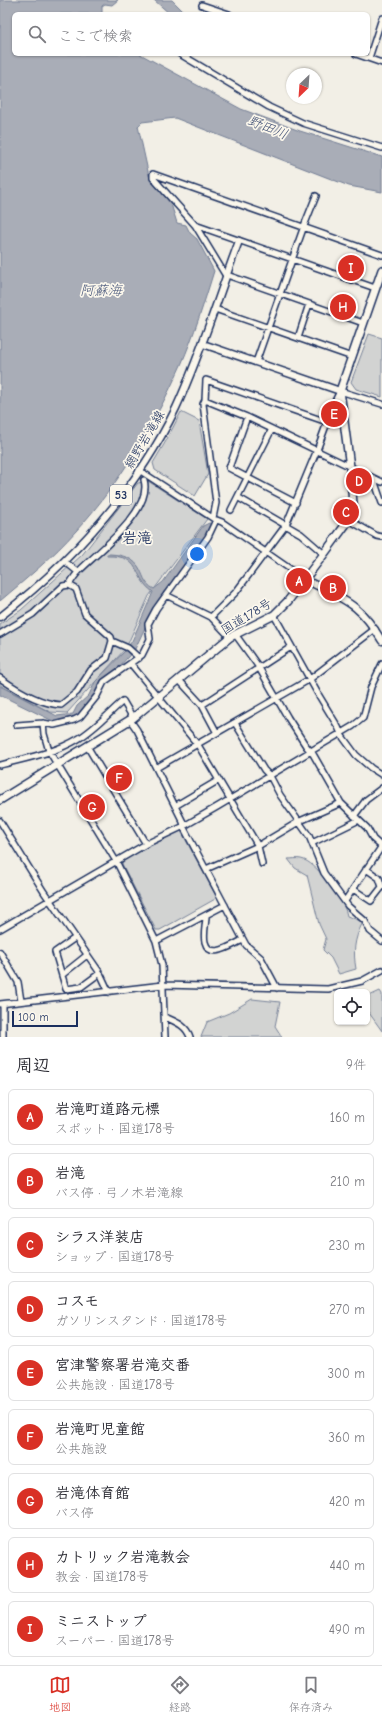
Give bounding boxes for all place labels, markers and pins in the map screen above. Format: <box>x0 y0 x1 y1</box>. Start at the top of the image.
pin: I <box>338 253 364 283</box>
pin: H <box>330 292 356 322</box>
pin: E <box>321 399 347 429</box>
pin: D <box>346 466 372 496</box>
pin: C <box>333 497 359 527</box>
pin: A <box>286 566 312 596</box>
pin: B <box>320 573 346 603</box>
pin: F <box>106 763 132 793</box>
pin: G <box>79 792 105 822</box>

